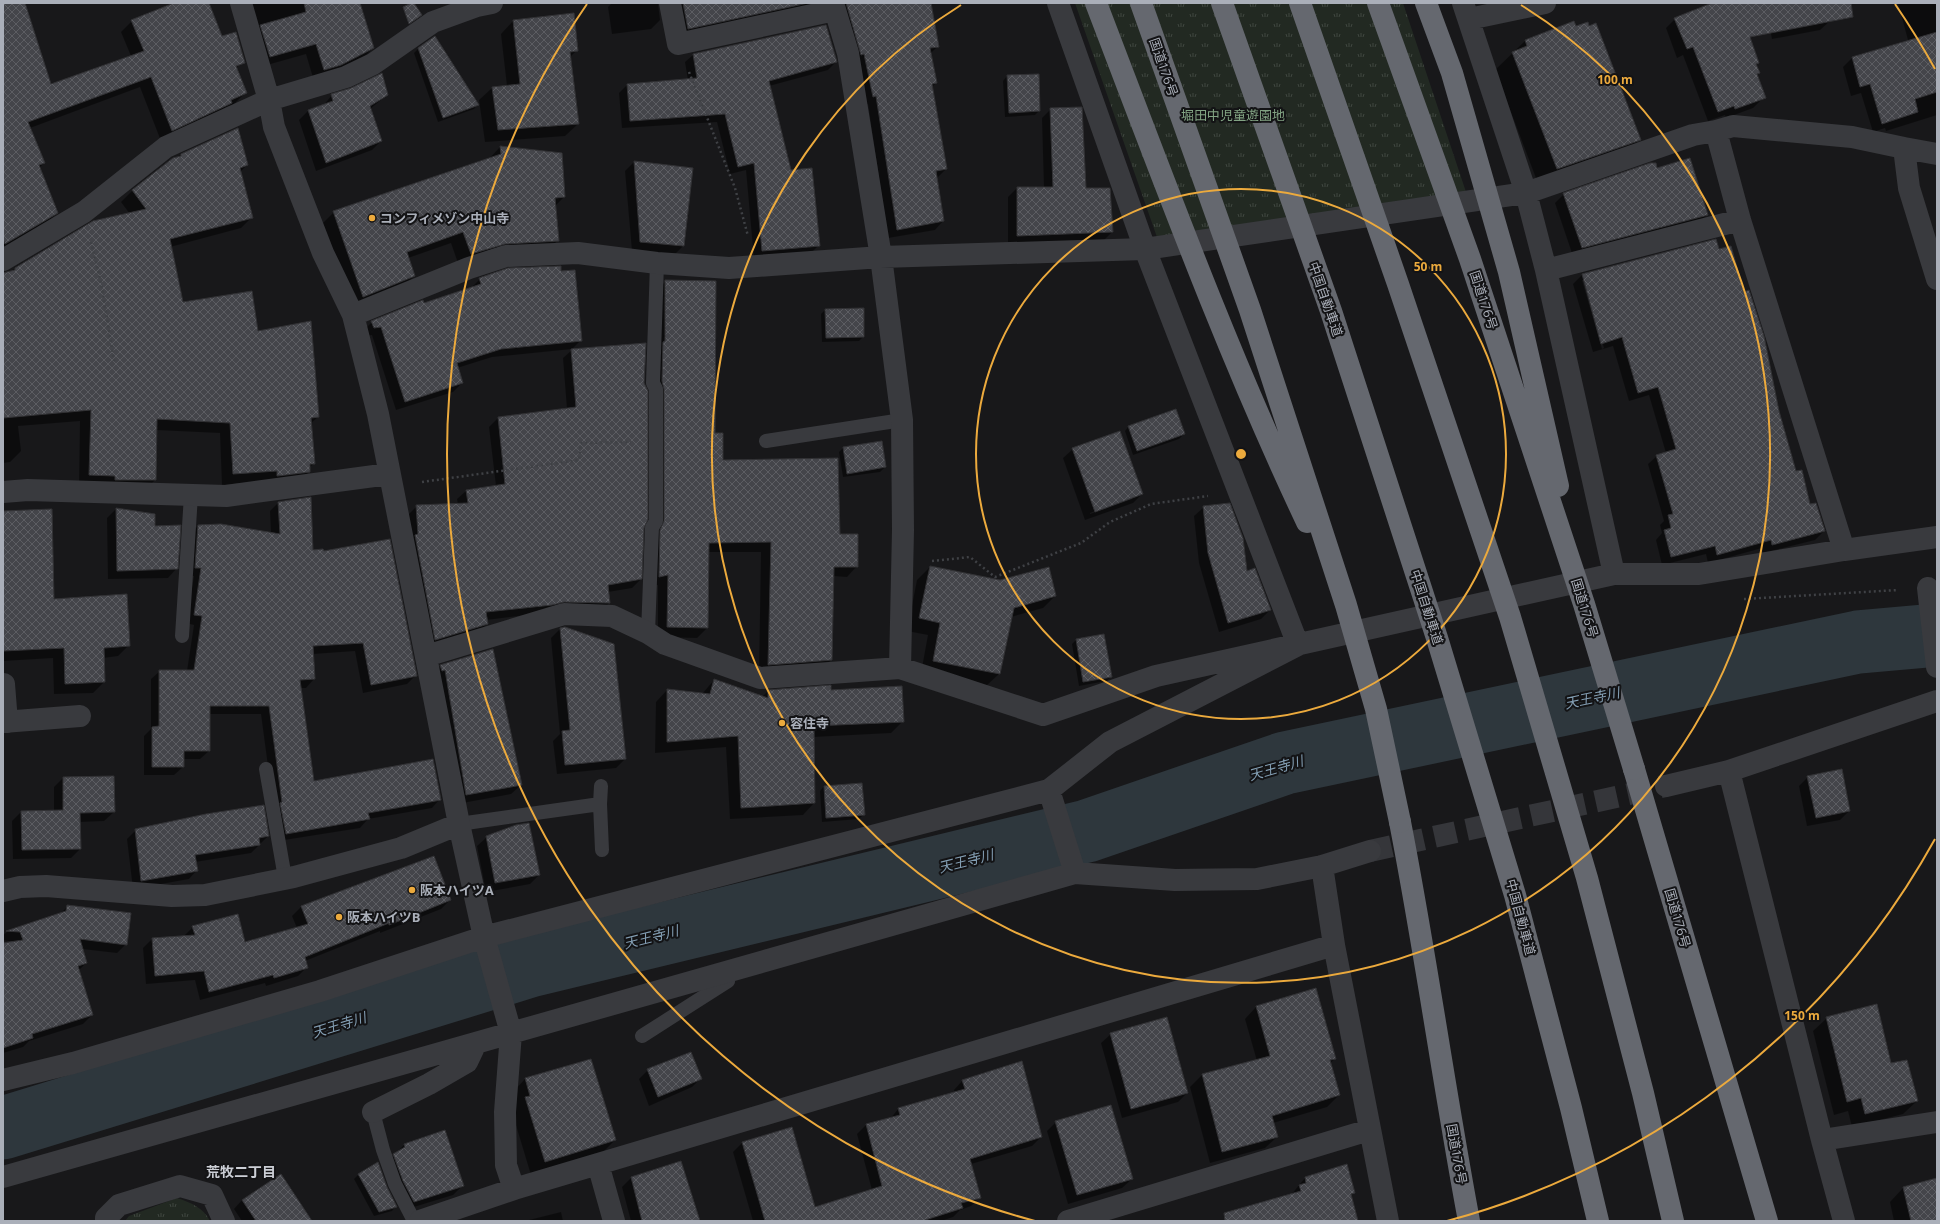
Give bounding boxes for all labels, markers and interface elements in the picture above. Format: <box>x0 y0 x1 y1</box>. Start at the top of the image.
street label: 国道176号 <box>1146 35 1182 99</box>
text: 100 m <box>1597 71 1633 88</box>
park label: 堀田中児童遊園地 <box>1181 106 1285 124</box>
place label: コンフィメゾン中山寺 <box>380 209 509 227</box>
marker: コンフィメゾン中山寺 <box>367 213 377 223</box>
text: 50 m <box>1414 258 1442 275</box>
street label: 中国自動車道 <box>1305 259 1347 339</box>
street label: 国道176号 <box>1466 268 1502 332</box>
centre of rings <box>1234 447 1248 461</box>
street label: 中国自動車道 <box>1406 567 1448 647</box>
street label: 国道176号 <box>1567 576 1603 640</box>
water label: 天王寺川 <box>1563 682 1623 713</box>
place label: 容住寺 <box>790 714 829 732</box>
marker: 容住寺 <box>777 718 787 728</box>
water label: 天王寺川 <box>1246 750 1307 784</box>
water label: 天王寺川 <box>936 844 997 877</box>
street label: 中国自動車道 <box>1502 877 1540 957</box>
place label: 阪本ハイツA <box>420 881 494 899</box>
marker: 阪本ハイツA <box>407 885 417 895</box>
street label: 国道176号 <box>1661 886 1695 950</box>
place label: 阪本ハイツB <box>347 908 421 926</box>
marker: 阪本ハイツB <box>334 912 344 922</box>
water label: 天王寺川 <box>621 920 682 953</box>
water label: 天王寺川 <box>309 1007 370 1042</box>
text: 150 m <box>1784 1007 1820 1024</box>
street label: 国道176号 <box>1443 1122 1471 1186</box>
district label: 荒牧二丁目 <box>206 1162 276 1181</box>

